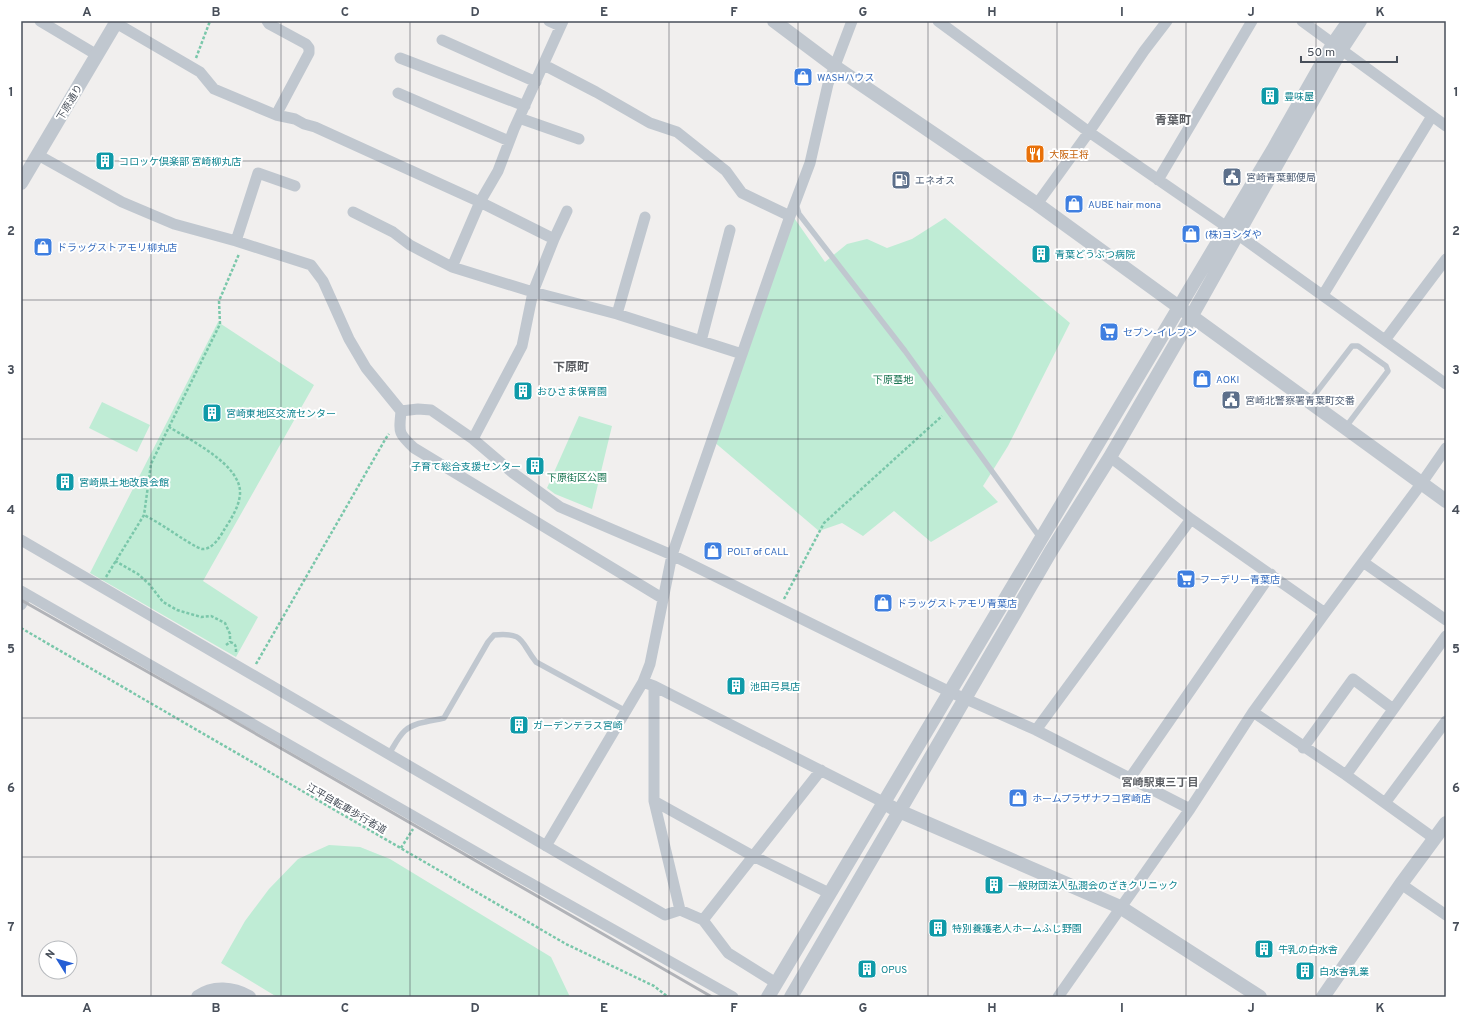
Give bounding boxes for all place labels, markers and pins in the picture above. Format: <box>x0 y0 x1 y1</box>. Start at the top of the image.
shop icon: WASHハウス <box>792 66 814 88</box>
place label: WASHハウス <box>817 72 875 85</box>
building icon: 豊味屋 <box>1259 85 1281 107</box>
place label: 豊味屋 <box>1284 91 1314 104</box>
restaurant icon: 大阪王将 <box>1024 143 1046 165</box>
place label: 大阪王将 <box>1049 149 1089 162</box>
building icon: コロッケ倶楽部 宮崎柳丸店 <box>94 150 116 172</box>
place label: コロッケ倶楽部 宮崎柳丸店 <box>119 156 241 169</box>
public building icon: 宮崎青葉郵便局 <box>1221 166 1243 188</box>
fuel station icon: エネオス <box>890 169 912 191</box>
place label: 宮崎青葉郵便局 <box>1246 172 1316 185</box>
place label: エネオス <box>915 175 955 188</box>
shop icon: AUBE hair mona <box>1063 193 1085 215</box>
place label: AUBE hair mona <box>1088 199 1161 212</box>
shop icon: (株)ヨシダや <box>1180 223 1202 245</box>
place label: (株)ヨシダや <box>1205 229 1262 242</box>
shop icon: ドラッグストアモリ柳丸店 <box>32 236 54 258</box>
place label: ドラッグストアモリ柳丸店 <box>57 242 177 255</box>
building icon: 青葉どうぶつ病院 <box>1030 243 1052 265</box>
place label: 青葉どうぶつ病院 <box>1055 249 1135 262</box>
supermarket icon: セブン-イレブン <box>1098 321 1120 343</box>
place label: セブン-イレブン <box>1123 327 1197 340</box>
shop icon: AOKI <box>1191 368 1213 390</box>
place label: AOKI <box>1216 374 1239 387</box>
building icon: おひさま保育園 <box>512 380 534 402</box>
place label: おひさま保育園 <box>537 386 607 399</box>
public building icon: 宮崎北警察署青葉町交番 <box>1220 389 1242 411</box>
place label: 宮崎北警察署青葉町交番 <box>1245 395 1355 408</box>
building icon: 宮崎東地区交流センター <box>201 402 223 424</box>
place label: 宮崎東地区交流センター <box>226 408 336 421</box>
building icon: 子育て総合支援センター <box>524 455 546 477</box>
place label: 子育て総合支援センター <box>411 461 521 474</box>
building icon: 宮崎県土地改良会館 <box>54 471 76 493</box>
place label: 宮崎県土地改良会館 <box>79 477 169 490</box>
shop icon: POLT of CALL <box>702 540 724 562</box>
place label: POLT of CALL <box>727 546 789 559</box>
supermarket icon: フーデリー青葉店 <box>1175 568 1197 590</box>
place label: フーデリー青葉店 <box>1200 574 1280 587</box>
shop icon: ドラッグストアモリ青葉店 <box>872 592 894 614</box>
place label: ドラッグストアモリ青葉店 <box>897 598 1017 611</box>
building icon: 池田弓具店 <box>725 675 747 697</box>
place label: 池田弓具店 <box>750 681 800 694</box>
building icon: ガーデンテラス宮崎 <box>508 714 530 736</box>
place label: ガーデンテラス宮崎 <box>533 720 623 733</box>
shop icon: ホームプラザナフコ宮崎店 <box>1007 787 1029 809</box>
place label: ホームプラザナフコ宮崎店 <box>1032 793 1151 806</box>
building icon: 一般財団法人弘潤会のざきクリニック <box>983 874 1005 896</box>
place label: 一般財団法人弘潤会のざきクリニック <box>1008 880 1178 893</box>
building icon: 特別養護老人ホームふじ野園 <box>927 917 949 939</box>
place label: 特別養護老人ホームふじ野園 <box>952 923 1082 936</box>
building icon: 牛乳の白水舎 <box>1253 938 1275 960</box>
place label: 牛乳の白水舎 <box>1278 944 1338 957</box>
building icon: OPUS <box>856 958 878 980</box>
building icon: 白水舎乳業 <box>1294 960 1316 982</box>
place label: OPUS <box>881 964 907 977</box>
place label: 白水舎乳業 <box>1319 966 1369 979</box>

